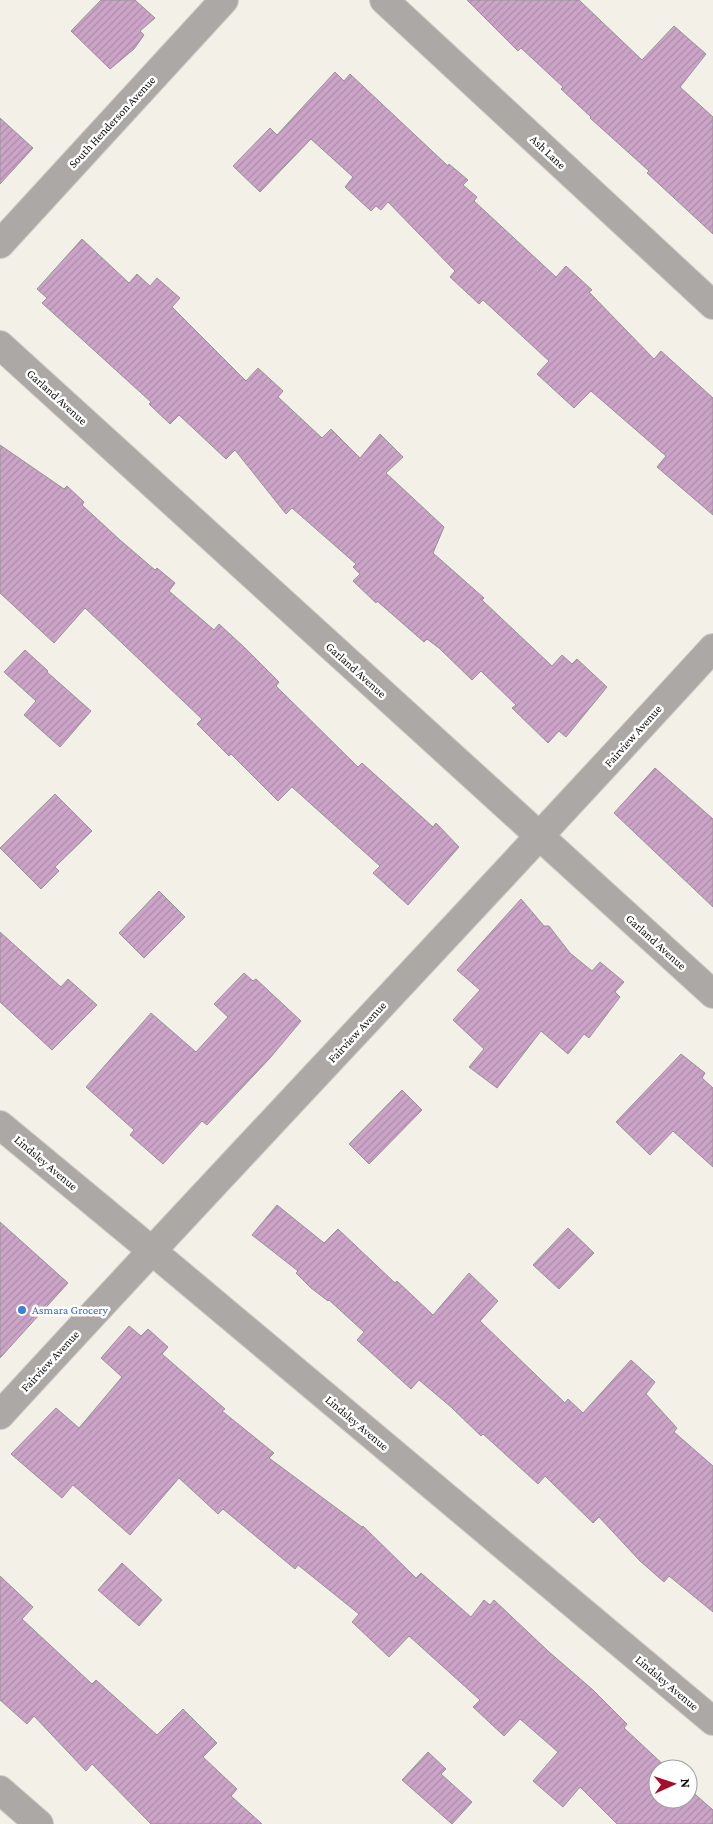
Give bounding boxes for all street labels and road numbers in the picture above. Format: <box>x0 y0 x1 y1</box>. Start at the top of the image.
street label: South Henderson Avenue <box>66 73 158 171</box>
street label: Ash Lane <box>527 132 569 172</box>
street label: Garland Avenue <box>24 366 90 428</box>
street label: Garland Avenue <box>323 639 389 701</box>
street label: Fairview Avenue <box>601 702 665 770</box>
street label: Garland Avenue <box>623 911 689 973</box>
street label: Fairview Avenue <box>325 998 389 1066</box>
street label: Lindsley Avenue <box>12 1133 80 1193</box>
street label: Fairview Avenue <box>18 1327 82 1395</box>
street label: Lindsley Avenue <box>323 1393 391 1453</box>
street label: Lindsley Avenue <box>633 1653 701 1713</box>

